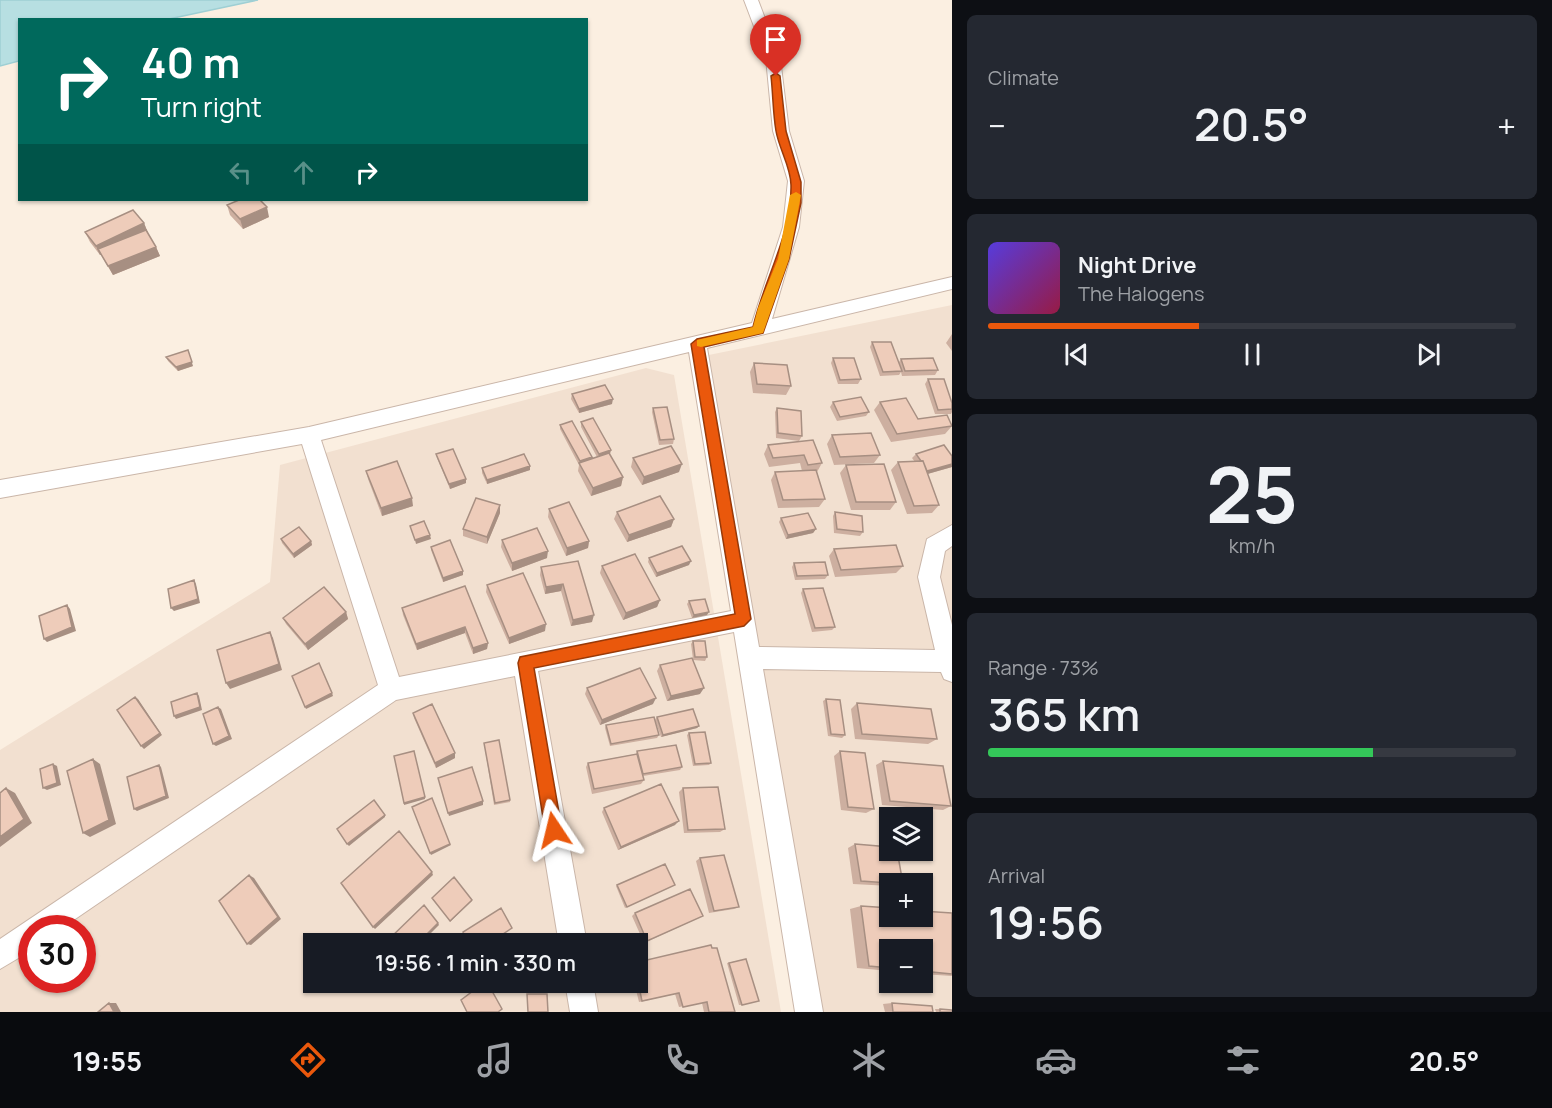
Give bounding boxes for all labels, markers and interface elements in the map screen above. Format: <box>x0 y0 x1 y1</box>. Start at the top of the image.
pin <box>750 14 801 76</box>
icon: arrive <box>759 23 792 56</box>
text: 40 m <box>141 33 240 91</box>
icon: right <box>42 42 120 120</box>
text: Climate <box>988 64 1059 91</box>
text: Turn right <box>141 88 262 125</box>
text: 20.5° <box>1194 93 1309 155</box>
text: − <box>988 103 1006 148</box>
text: + <box>1497 103 1516 148</box>
icon: left <box>224 156 257 189</box>
icon: ahead <box>287 156 320 189</box>
icon: right <box>350 156 383 189</box>
text: Night Drive <box>1078 250 1197 280</box>
text: The Halogens <box>1078 280 1204 307</box>
icon: previous <box>1060 338 1093 371</box>
icon: pause <box>1236 338 1269 371</box>
icon: next <box>1412 338 1445 371</box>
text: 25 <box>1206 440 1298 546</box>
text: km/h <box>1229 532 1275 559</box>
text: Range · 73% <box>988 654 1099 681</box>
text: 365 km <box>988 683 1140 745</box>
position arrow <box>522 798 586 862</box>
map controls <box>879 807 933 993</box>
button: layers <box>879 807 933 861</box>
text: Arrival <box>988 862 1045 889</box>
button: + <box>879 873 933 927</box>
text: 19:56 <box>988 891 1104 953</box>
speed limit sign: 30 <box>18 915 96 993</box>
button: − <box>879 939 933 993</box>
text: 19:56 · 1 min · 330 m <box>375 948 576 978</box>
icon: directions <box>287 1039 329 1081</box>
icon: music <box>474 1039 516 1081</box>
icon: phone <box>661 1039 703 1081</box>
icon: climate <box>848 1039 890 1081</box>
icon: car <box>1035 1039 1077 1081</box>
icon: filters <box>1222 1039 1264 1081</box>
text: 19:55 <box>73 1042 142 1079</box>
text: 20.5° <box>1409 1042 1479 1079</box>

